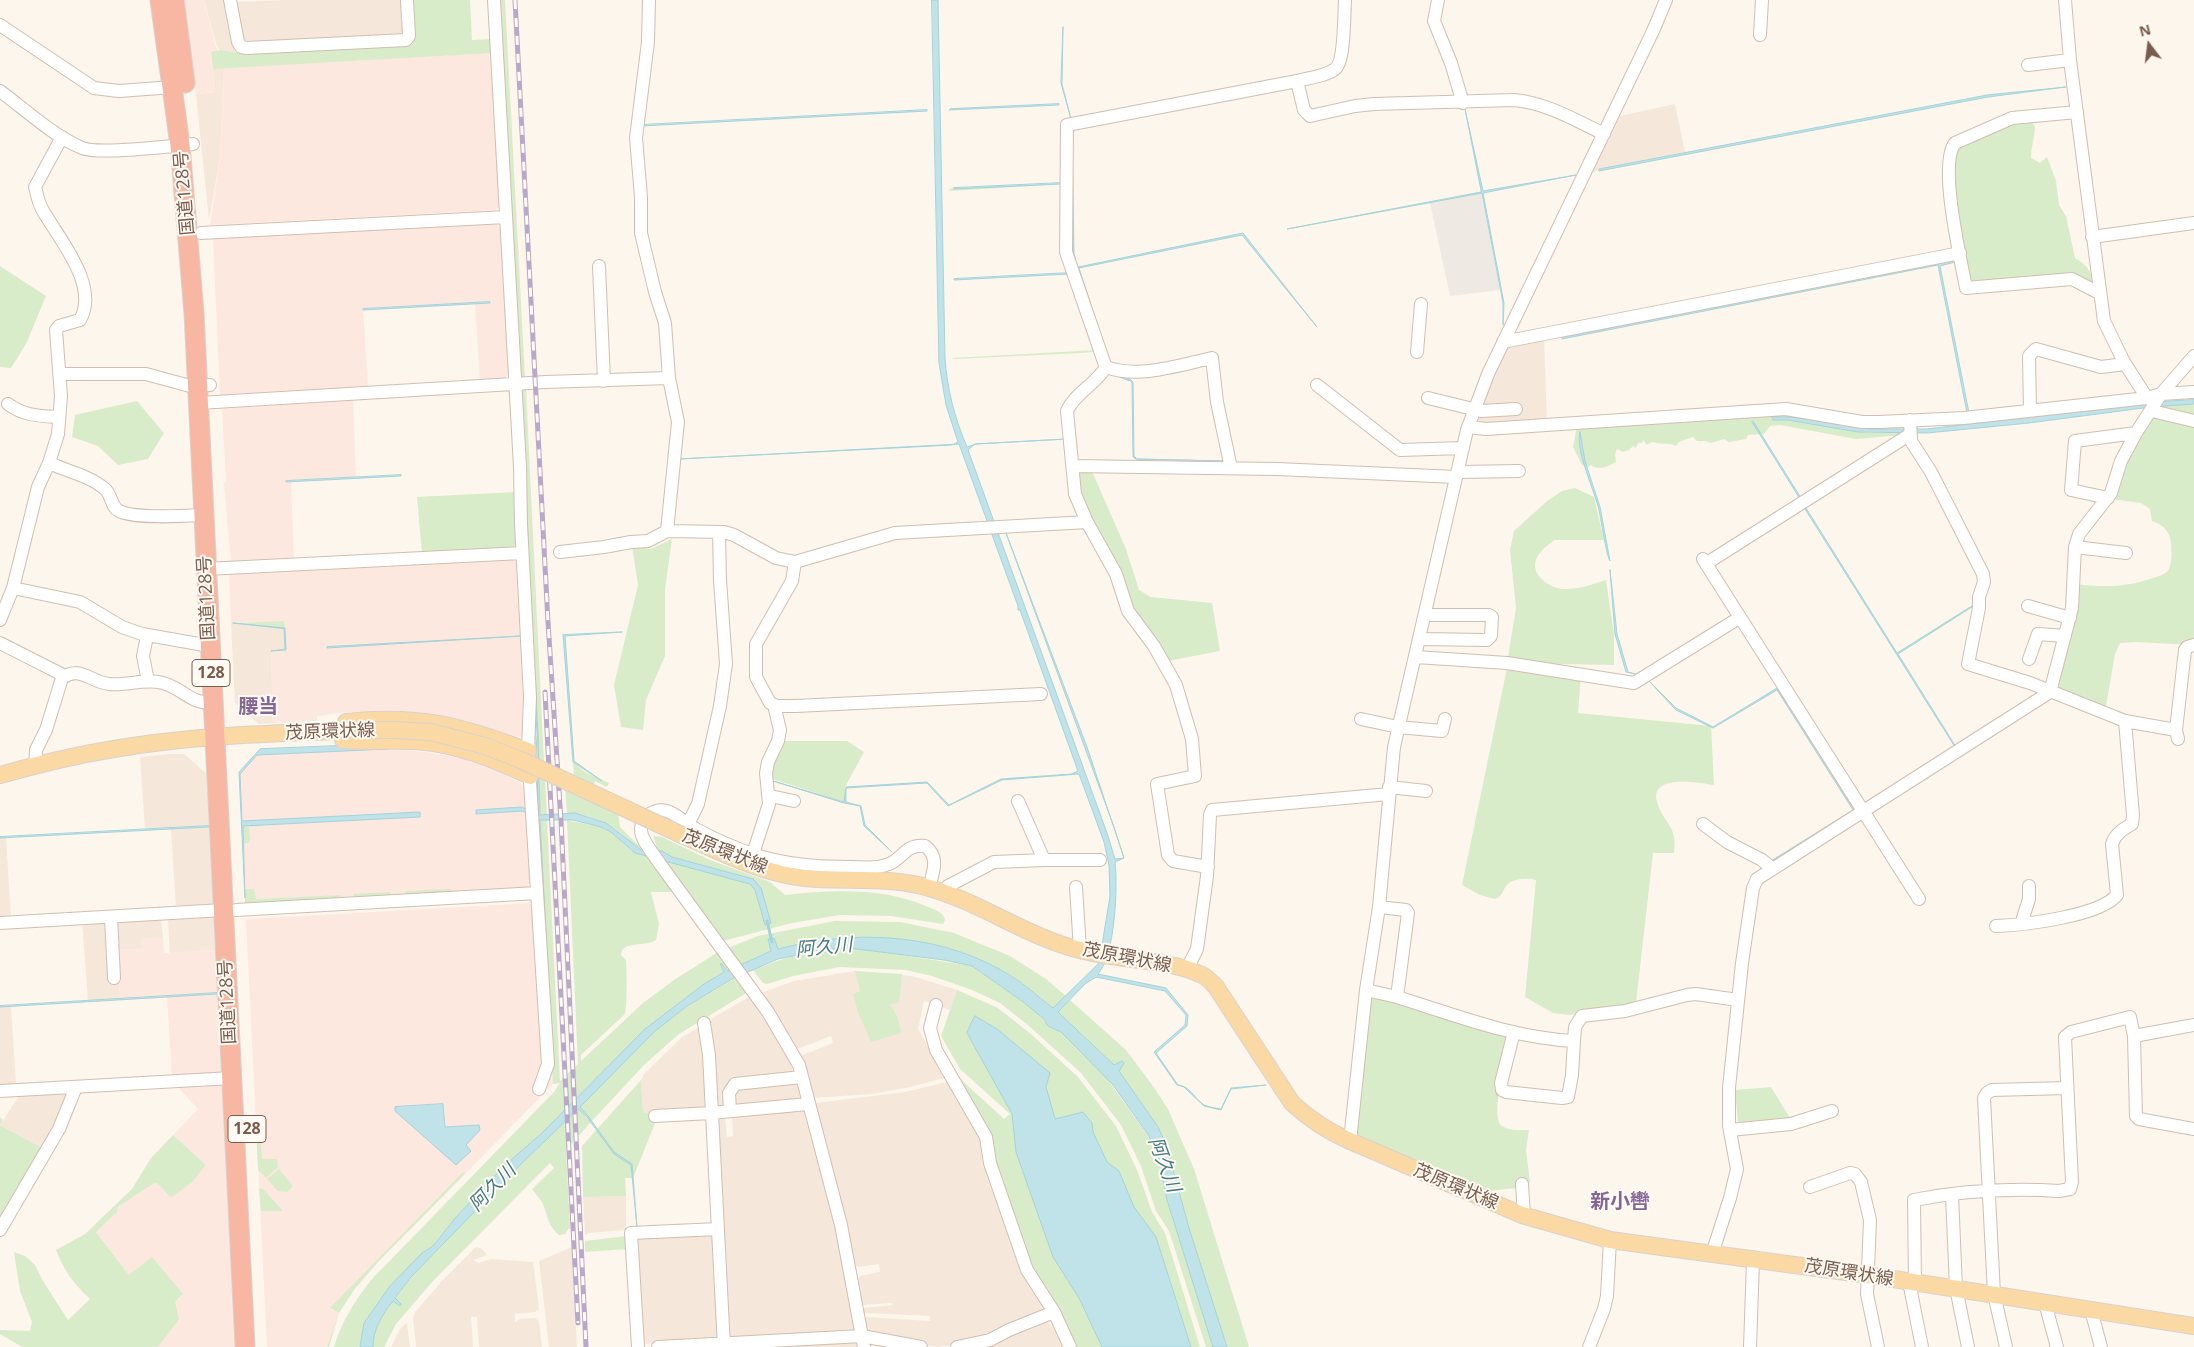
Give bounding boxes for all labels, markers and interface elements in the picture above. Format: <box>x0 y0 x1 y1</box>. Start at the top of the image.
text: N <box>2137 19 2153 41</box>
north arrow <box>2124 20 2174 70</box>
street label: 国道128号 <box>171 150 199 236</box>
street label: 国道128号 <box>194 555 220 641</box>
road number: 128 <box>192 660 230 686</box>
district label: 腰当 <box>238 695 278 719</box>
street label: 茂原環状線 <box>285 720 375 744</box>
street label: 茂原環状線 <box>679 825 771 879</box>
water label: 阿久川 <box>794 934 854 962</box>
street label: 茂原環状線 <box>1081 939 1173 977</box>
street label: 国道128号 <box>215 959 241 1045</box>
road number: 128 <box>228 1116 266 1142</box>
water label: 阿久川 <box>1143 1134 1185 1196</box>
street label: 茂原環状線 <box>1410 1159 1502 1215</box>
water label: 阿久川 <box>465 1160 521 1216</box>
district label: 新小轡 <box>1590 1190 1650 1214</box>
street label: 茂原環状線 <box>1803 1255 1895 1291</box>

